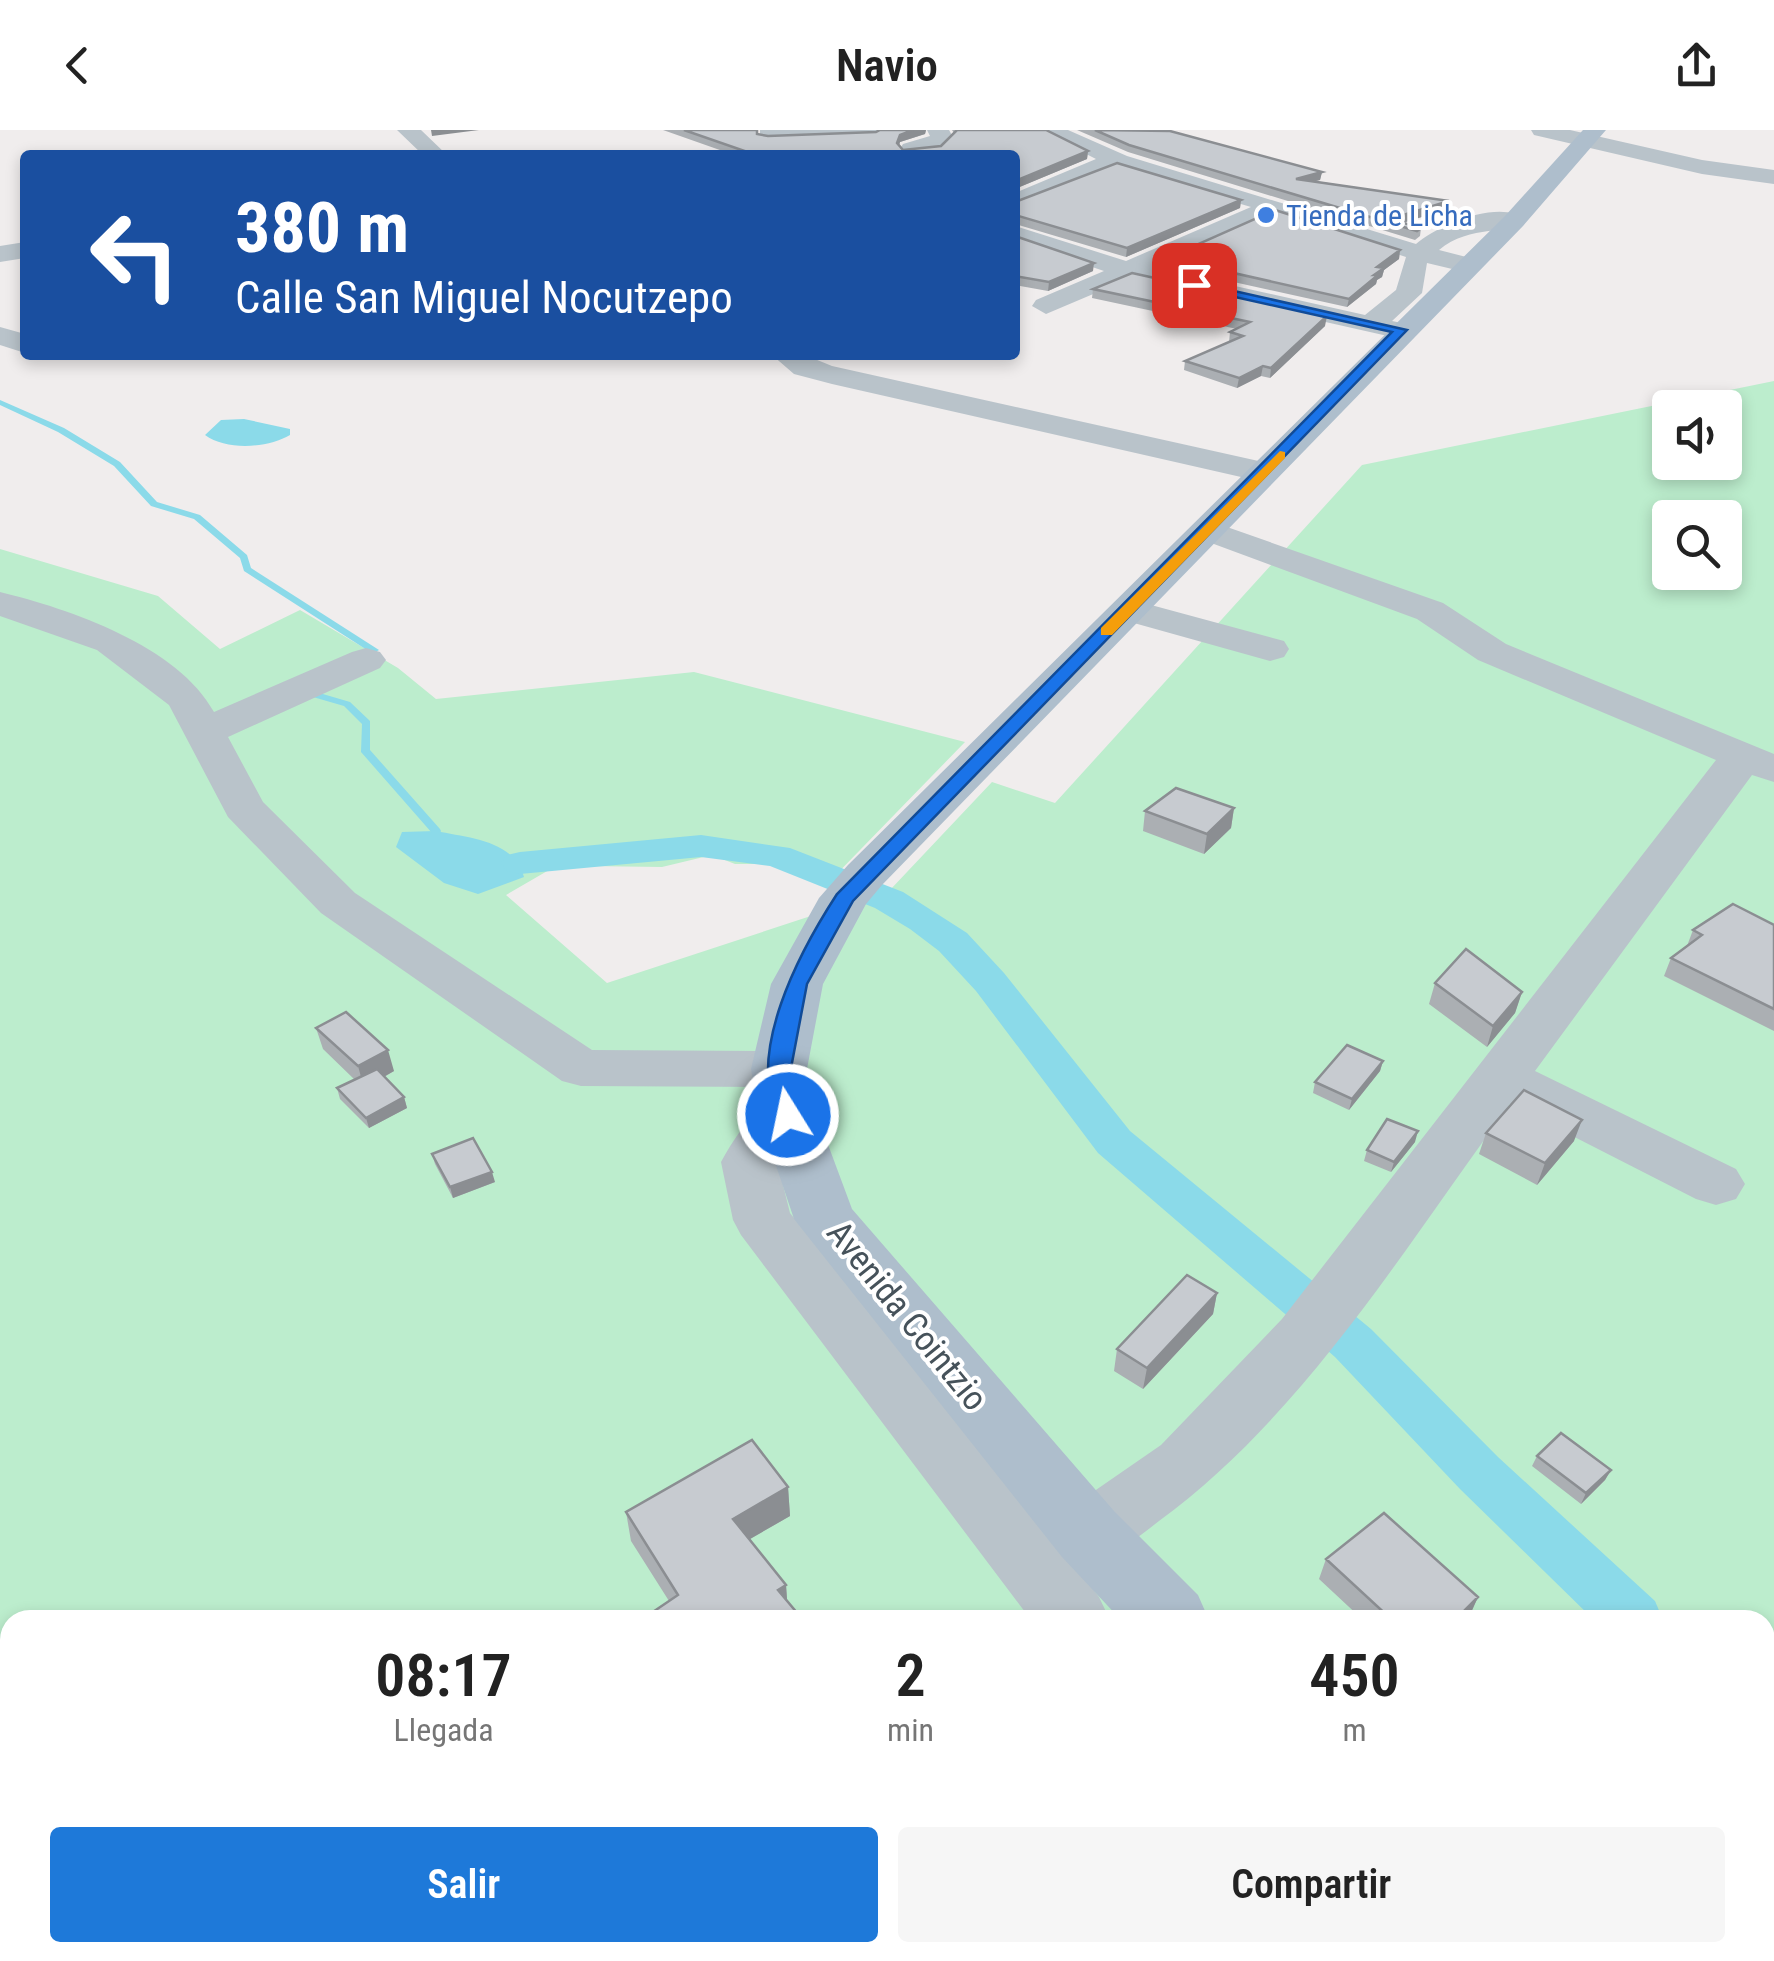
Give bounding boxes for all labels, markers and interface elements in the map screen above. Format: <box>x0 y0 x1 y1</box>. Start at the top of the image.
icon: back <box>50 38 105 93</box>
icon: share <box>1669 38 1724 93</box>
text: Navio <box>836 39 938 92</box>
text: 380 m <box>235 187 409 269</box>
icon: left <box>70 190 200 320</box>
place label: Tienda de Licha <box>1286 198 1473 233</box>
marker: Tienda de Licha <box>1255 204 1277 226</box>
pin <box>1152 243 1237 328</box>
icon: arrive <box>1167 258 1222 313</box>
text: Calle San Miguel Nocutzepo <box>235 271 733 324</box>
map controls <box>1652 390 1742 590</box>
button: sound <box>1652 390 1742 480</box>
button: search <box>1652 500 1742 590</box>
position arrow <box>736 1063 840 1167</box>
street label: Avenida Cointzio <box>818 1213 996 1419</box>
text: 08:17 <box>375 1640 512 1711</box>
text: 2 <box>895 1640 926 1711</box>
text: 450 <box>1309 1640 1400 1711</box>
text: Llegada <box>394 1711 493 1749</box>
text: min <box>887 1711 934 1749</box>
text: m <box>1342 1711 1367 1749</box>
button: Salir <box>50 1827 878 1942</box>
button: Compartir <box>898 1827 1725 1942</box>

